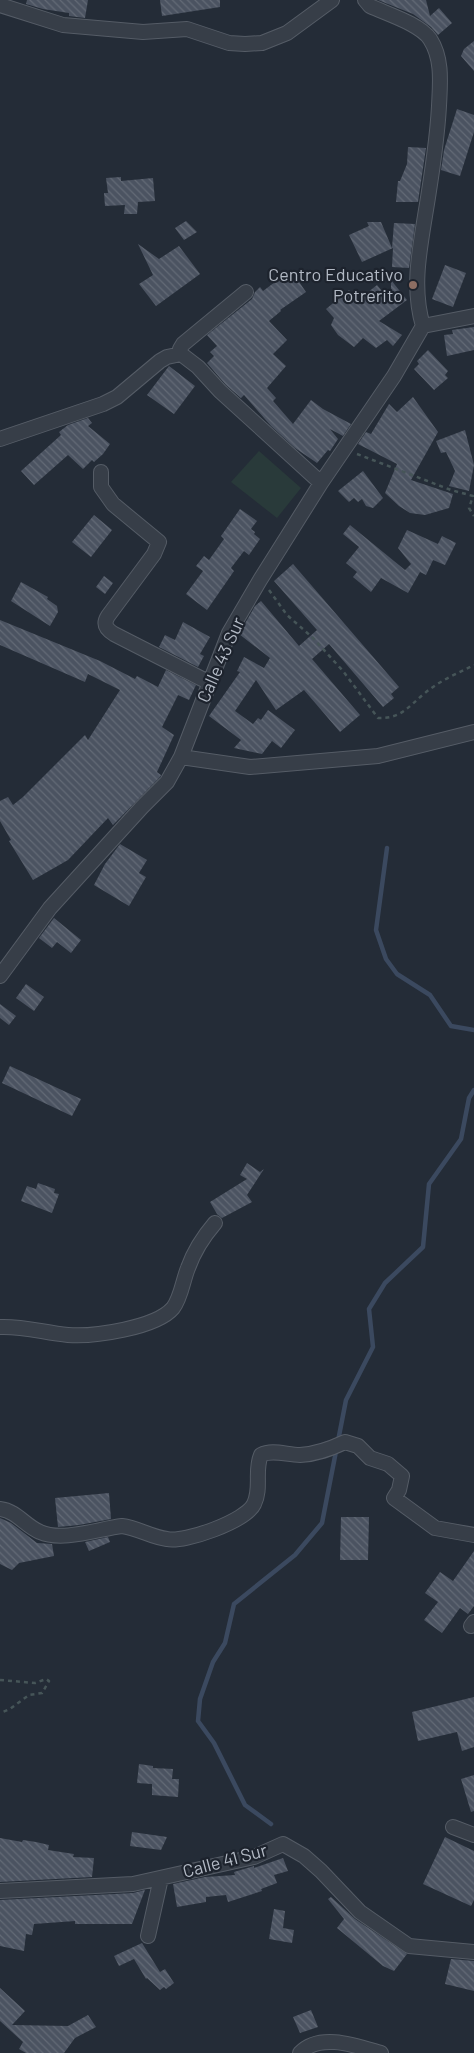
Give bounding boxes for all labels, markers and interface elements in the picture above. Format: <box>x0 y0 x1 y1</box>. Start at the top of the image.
place label: Centro Educativo Potrerito <box>268 263 403 306</box>
marker: Centro Educativo Potrerito <box>407 279 419 291</box>
street label: Calle 43 Sur <box>192 613 249 706</box>
street label: Calle 41 Sur <box>180 1838 270 1882</box>

